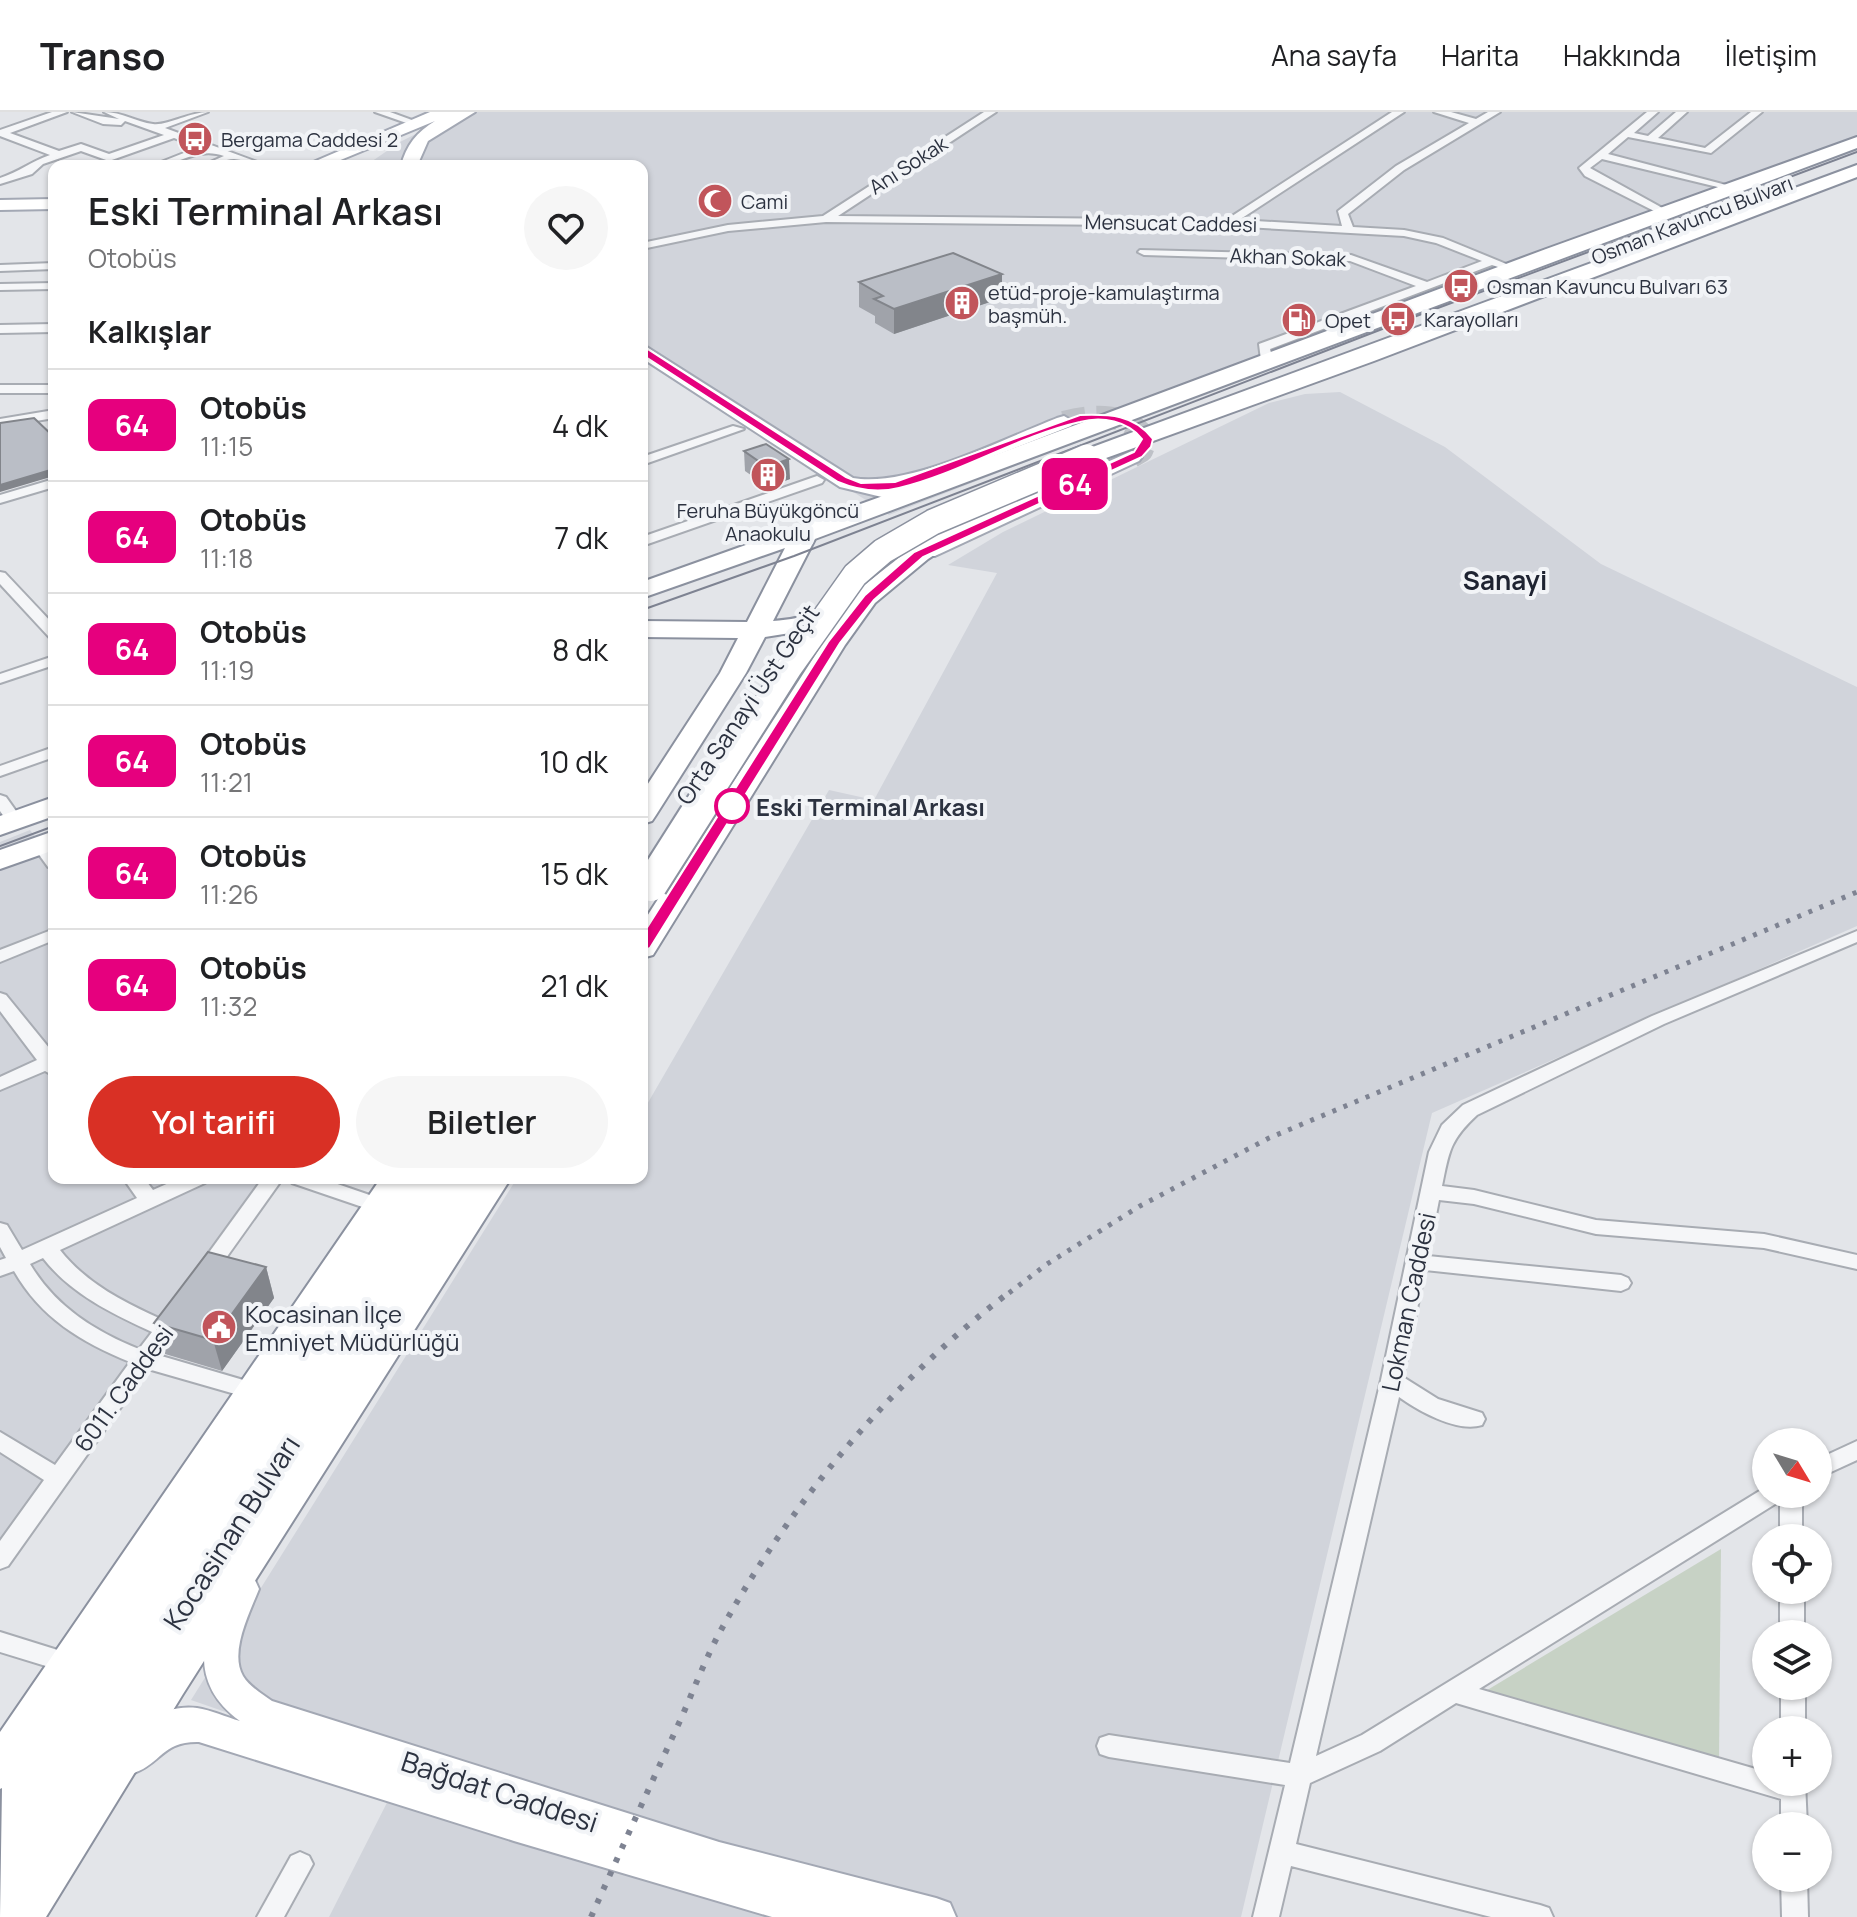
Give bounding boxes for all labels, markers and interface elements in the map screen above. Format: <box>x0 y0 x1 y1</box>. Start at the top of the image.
text: Transo <box>40 29 166 81</box>
text: Ana sayfa <box>1271 36 1397 74</box>
text: Harita <box>1441 36 1519 74</box>
text: Hakkında <box>1563 36 1681 74</box>
text: İletişim <box>1725 36 1817 74</box>
bus stop icon: Bergama Caddesi 2 <box>176 120 214 158</box>
place label: Bergama Caddesi 2 <box>221 126 398 153</box>
street label: Anı Sokak <box>864 129 953 200</box>
street label: Osman Kavuncu Bulvarı <box>1587 169 1797 271</box>
mosque icon: Cami <box>696 182 734 220</box>
text: Eski Terminal Arkası <box>88 184 443 236</box>
button: heart <box>524 186 608 270</box>
place label: Cami <box>741 188 788 215</box>
street label: Mensucat Caddesi <box>1084 208 1258 238</box>
text: Otobüs <box>88 240 177 276</box>
street label: Akhan Sokak <box>1229 241 1348 273</box>
bus stop icon: Osman Kavuncu Bulvarı 63 <box>1442 267 1480 305</box>
place label: Osman Kavuncu Bulvarı 63 <box>1487 273 1728 300</box>
place label: etüd-proje-kamulaştırma başmüh. <box>988 279 1220 329</box>
building icon: etüd-proje-kamulaştırma başmüh. <box>943 284 981 322</box>
bus stop icon: Karayolları <box>1379 300 1417 338</box>
fuel station icon: Opet <box>1280 301 1318 339</box>
place label: Karayolları <box>1424 306 1519 333</box>
place label: Opet <box>1325 307 1371 334</box>
text: Kalkışlar <box>88 311 212 352</box>
text: Otobüs <box>200 387 307 428</box>
text: 4 dk <box>552 405 608 446</box>
text: 64 <box>115 406 149 444</box>
text: 11:15 <box>200 428 253 464</box>
building icon: Feruha Büyükgöncü Anaokulu <box>749 456 787 494</box>
line badge: 64 <box>1039 458 1111 510</box>
text: 64 <box>1058 465 1092 503</box>
place label: Feruha Büyükgöncü Anaokulu <box>677 497 859 547</box>
text: Otobüs <box>200 499 307 540</box>
text: 7 dk <box>554 517 608 558</box>
text: 64 <box>115 518 149 556</box>
text: 11:18 <box>200 540 253 576</box>
district label: Sanayi <box>1463 562 1547 598</box>
street label: Orta Sanayi Üst Geçit <box>668 597 826 811</box>
text: Otobüs <box>200 611 307 652</box>
text: 8 dk <box>552 629 608 670</box>
text: 64 <box>115 630 149 668</box>
text: 11:19 <box>200 652 254 688</box>
text: Otobüs <box>200 723 307 764</box>
text: 10 dk <box>539 741 608 782</box>
text: 64 <box>115 742 149 780</box>
text: 11:21 <box>200 764 253 800</box>
marker: Eski Terminal Arkası <box>715 789 749 823</box>
place label: Eski Terminal Arkası <box>756 790 985 823</box>
text: Otobüs <box>200 835 307 876</box>
text: 15 dk <box>540 853 608 894</box>
text: 64 <box>115 854 149 892</box>
text: 11:26 <box>200 876 259 912</box>
text: Otobüs <box>200 947 307 988</box>
text: 21 dk <box>541 965 608 1006</box>
text: 64 <box>115 966 149 1004</box>
text: 11:32 <box>200 988 257 1024</box>
button: Yol tarifi <box>88 1076 340 1168</box>
button: Biletler <box>356 1076 608 1168</box>
street label: Lokman Caddesi <box>1373 1209 1443 1395</box>
place label: Kocasinan İlçe Emniyet Müdürlüğü <box>245 1297 459 1358</box>
public building icon: Kocasinan İlçe Emniyet Müdürlüğü <box>200 1308 238 1346</box>
street label: 6011. Caddesi <box>66 1318 180 1458</box>
street label: Kocasinan Bulvarı <box>154 1427 308 1637</box>
north arrow <box>1752 1428 1832 1508</box>
map controls <box>1752 1428 1832 1892</box>
button: locate <box>1752 1524 1832 1604</box>
button: layers <box>1752 1620 1832 1700</box>
button: + <box>1752 1716 1832 1796</box>
street label: Bağdat Caddesi <box>397 1741 603 1841</box>
button: − <box>1752 1812 1832 1892</box>

